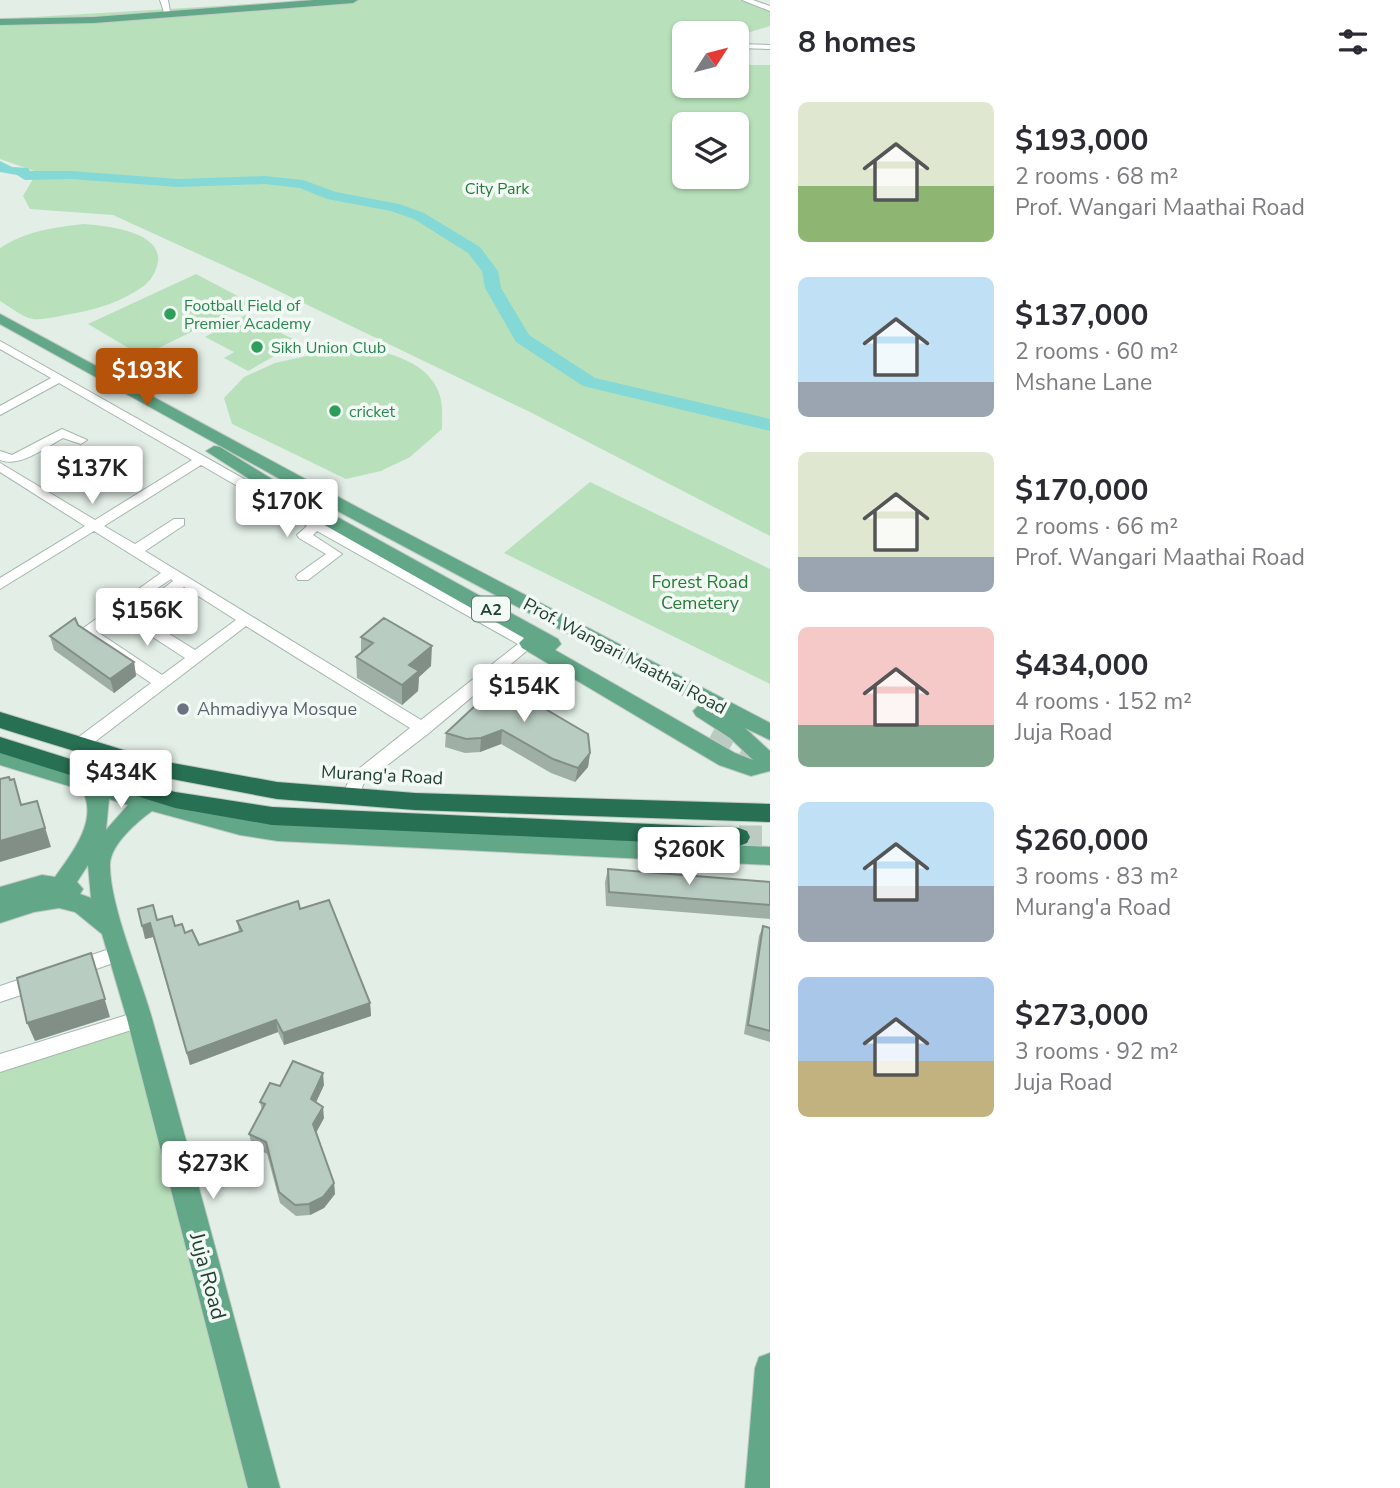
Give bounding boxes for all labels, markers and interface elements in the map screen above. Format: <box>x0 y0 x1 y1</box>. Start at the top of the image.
north arrow <box>672 21 749 98</box>
map controls <box>672 21 749 189</box>
text: 8 homes <box>798 22 916 63</box>
icon: filters <box>1334 23 1372 61</box>
button: layers <box>672 112 749 189</box>
text: $193,000 <box>1015 120 1148 161</box>
icon: home <box>854 130 938 214</box>
text: 2 rooms · 68 m² <box>1015 161 1178 192</box>
park label: City Park <box>465 178 530 200</box>
text: Prof. Wangari Maathai Road <box>1015 192 1305 223</box>
place label: Football Field of Premier Academy <box>184 295 312 335</box>
text: $137,000 <box>1015 295 1148 336</box>
icon: home <box>854 305 938 389</box>
marker: Football Field of Premier Academy <box>162 306 178 322</box>
text: 2 rooms · 60 m² <box>1015 336 1178 367</box>
place label: Sikh Union Club <box>271 337 386 359</box>
marker: Sikh Union Club <box>249 339 265 355</box>
pin: $193K <box>98 348 196 408</box>
text: $193K <box>112 355 182 386</box>
text: Mshane Lane <box>1015 367 1152 398</box>
place label: cricket <box>349 401 396 423</box>
marker: cricket <box>327 403 343 419</box>
pin: $137K <box>43 447 141 506</box>
text: $137K <box>57 453 127 484</box>
text: $170,000 <box>1015 470 1148 511</box>
pin: $170K <box>238 480 336 539</box>
icon: home <box>854 480 938 564</box>
text: $170K <box>252 486 322 517</box>
text: 2 rooms · 66 m² <box>1015 511 1178 542</box>
text: Prof. Wangari Maathai Road <box>1015 542 1305 573</box>
park label: Forest Road Cemetery <box>652 570 748 615</box>
pin: $156K <box>98 588 196 648</box>
street label: Prof. Wangari Maathai Road <box>519 592 731 720</box>
text: $156K <box>112 595 182 626</box>
road number: A2 <box>472 596 510 622</box>
text: $434,000 <box>1015 645 1148 686</box>
icon: home <box>854 655 938 739</box>
pin: $154K <box>475 664 573 724</box>
text: $154K <box>489 671 559 702</box>
text: 4 rooms · 152 m² <box>1015 686 1192 717</box>
place label: Ahmadiyya Mosque <box>197 697 357 721</box>
marker: Ahmadiyya Mosque <box>175 701 191 717</box>
text: Juja Road <box>1015 717 1112 748</box>
pin: $434K <box>72 750 170 810</box>
text: $434K <box>86 757 156 788</box>
street label: Murang'a Road <box>320 760 444 790</box>
text: $260,000 <box>1015 820 1148 861</box>
pin: $260K <box>640 828 738 887</box>
icon: home <box>854 830 938 914</box>
text: $260K <box>654 834 724 865</box>
text: 3 rooms · 83 m² <box>1015 861 1178 892</box>
text: Murang'a Road <box>1015 892 1171 923</box>
text: $273,000 <box>1015 995 1148 1036</box>
icon: home <box>854 1005 938 1089</box>
text: 3 rooms · 92 m² <box>1015 1036 1178 1067</box>
text: Juja Road <box>1015 1067 1112 1098</box>
pin: $273K <box>164 1142 262 1201</box>
text: $273K <box>178 1148 248 1179</box>
street label: Juja Road <box>183 1228 233 1323</box>

